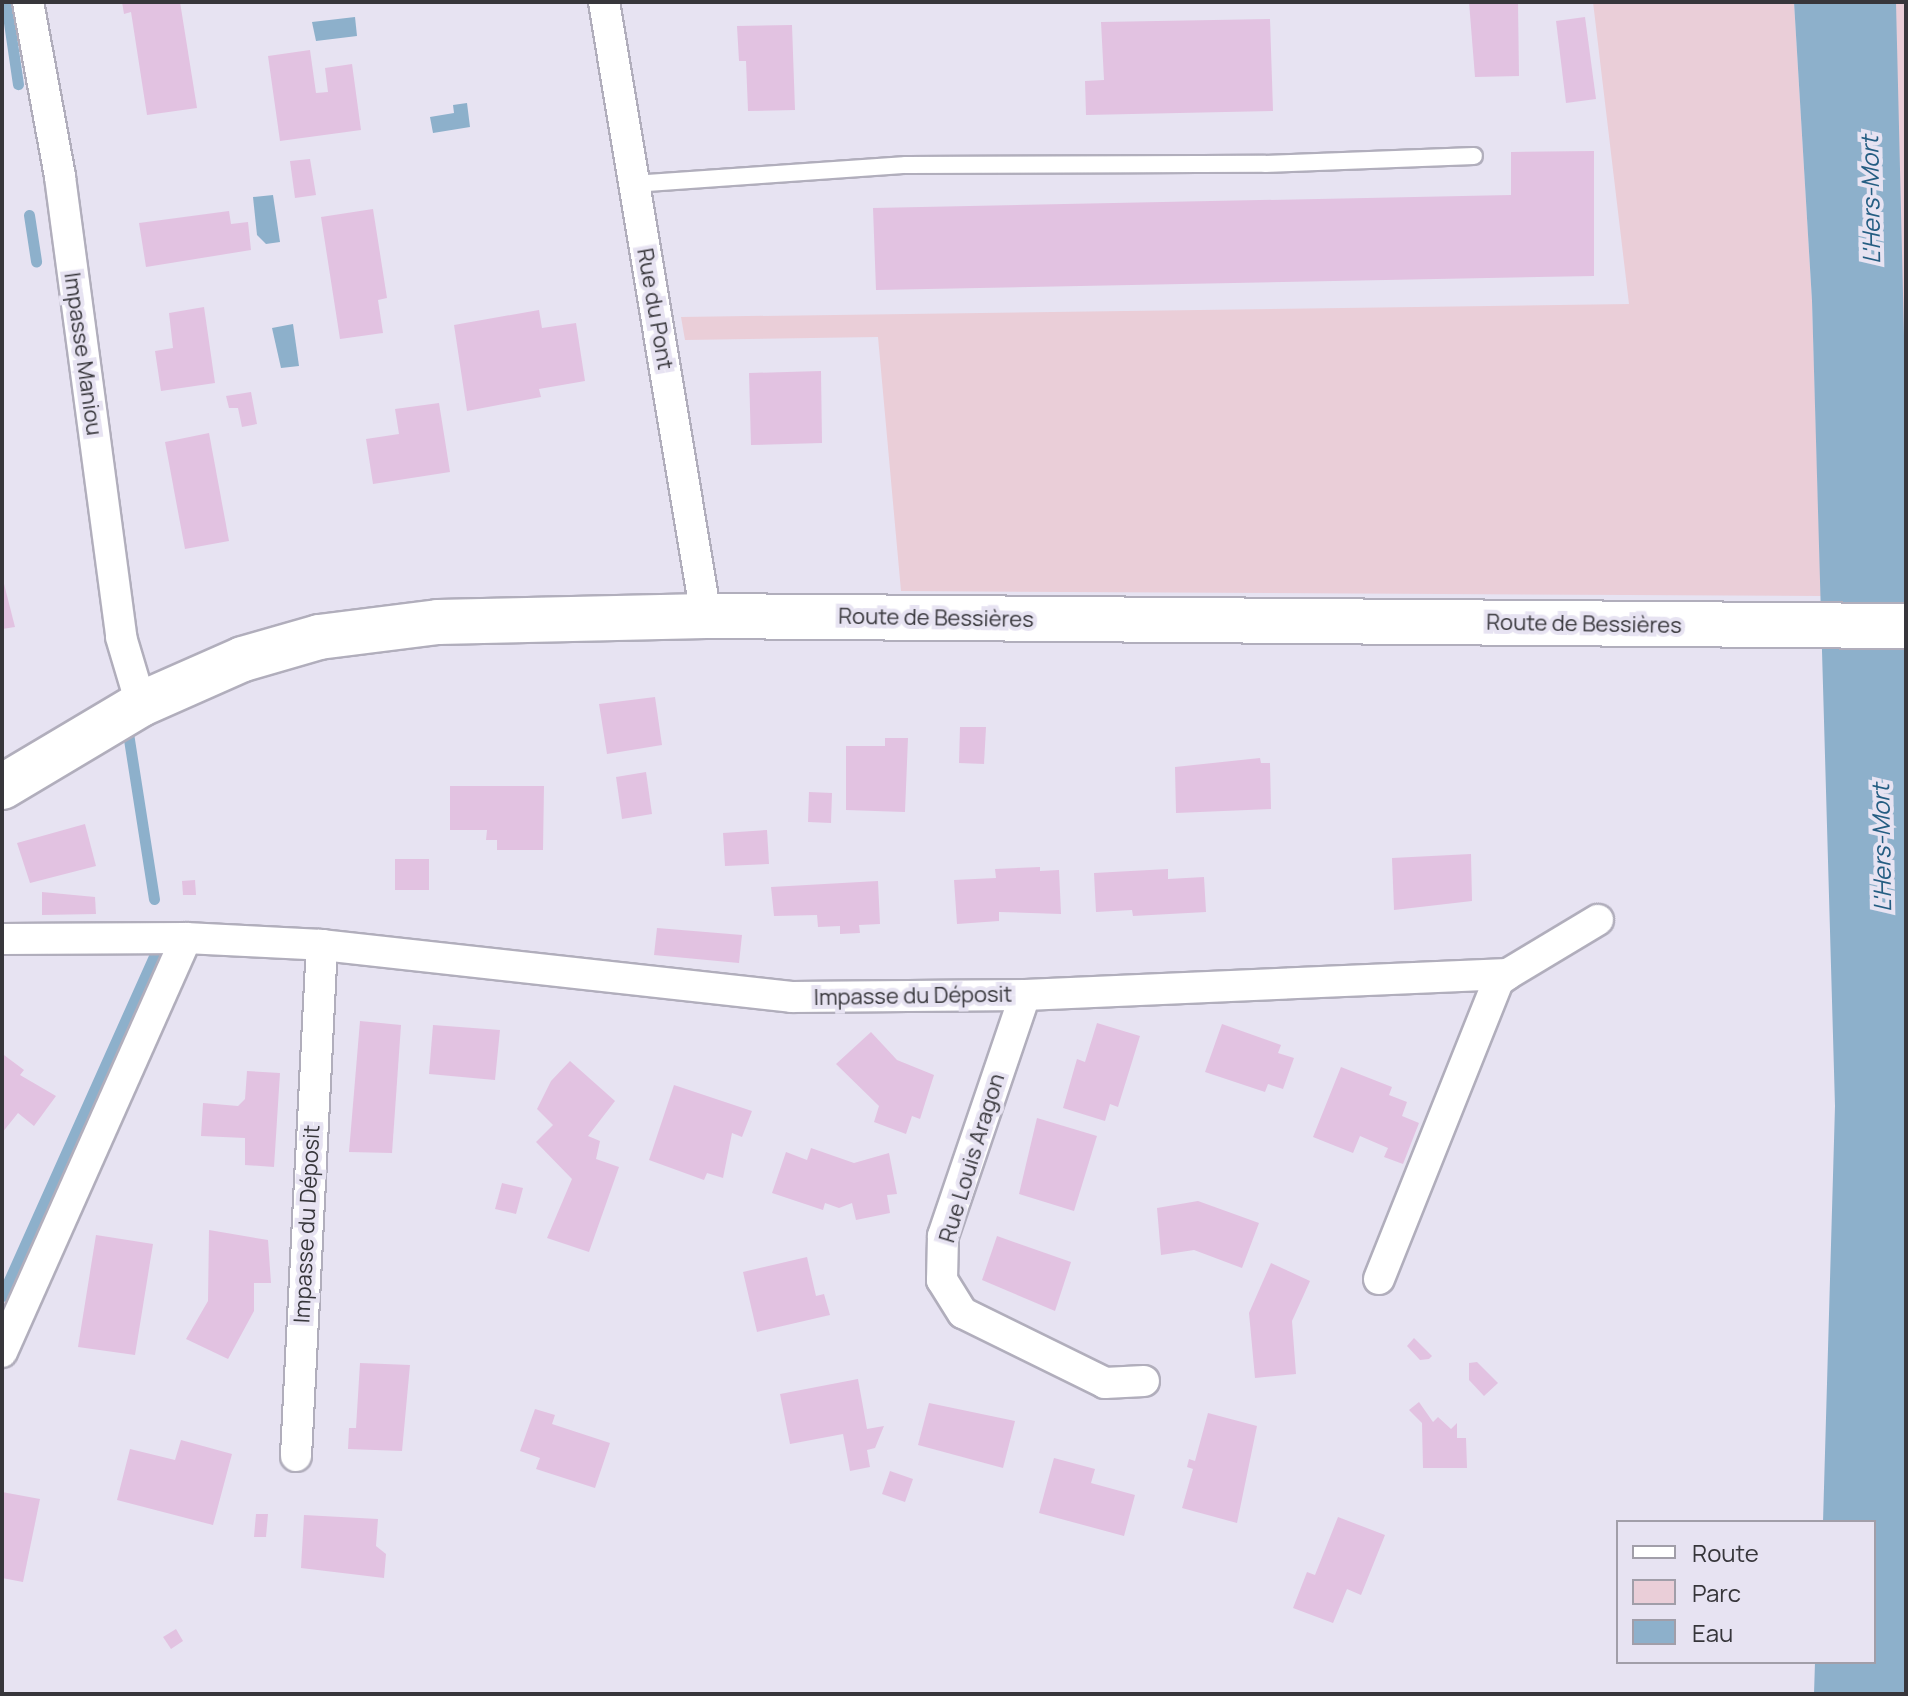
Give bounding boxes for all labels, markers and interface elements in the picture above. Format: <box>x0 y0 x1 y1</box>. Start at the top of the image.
water label: L'Hers-Mort <box>1854 136 1886 264</box>
street label: Rue du Pont <box>631 246 679 372</box>
street label: Impasse Maniou <box>58 271 108 437</box>
street label: Route de Bessières <box>838 603 1034 633</box>
street label: Route de Bessières <box>1486 609 1682 639</box>
water label: L'Hers-Mort <box>1865 784 1897 912</box>
street label: Impasse du Déposit <box>813 981 1013 1011</box>
street label: Rue Louis Aragon <box>934 1070 1010 1246</box>
street label: Impasse du Déposit <box>289 1124 325 1324</box>
legend <box>1616 1520 1876 1664</box>
text: Route <box>1692 1536 1759 1569</box>
text: Parc <box>1692 1576 1741 1609</box>
text: Eau <box>1692 1616 1733 1649</box>

